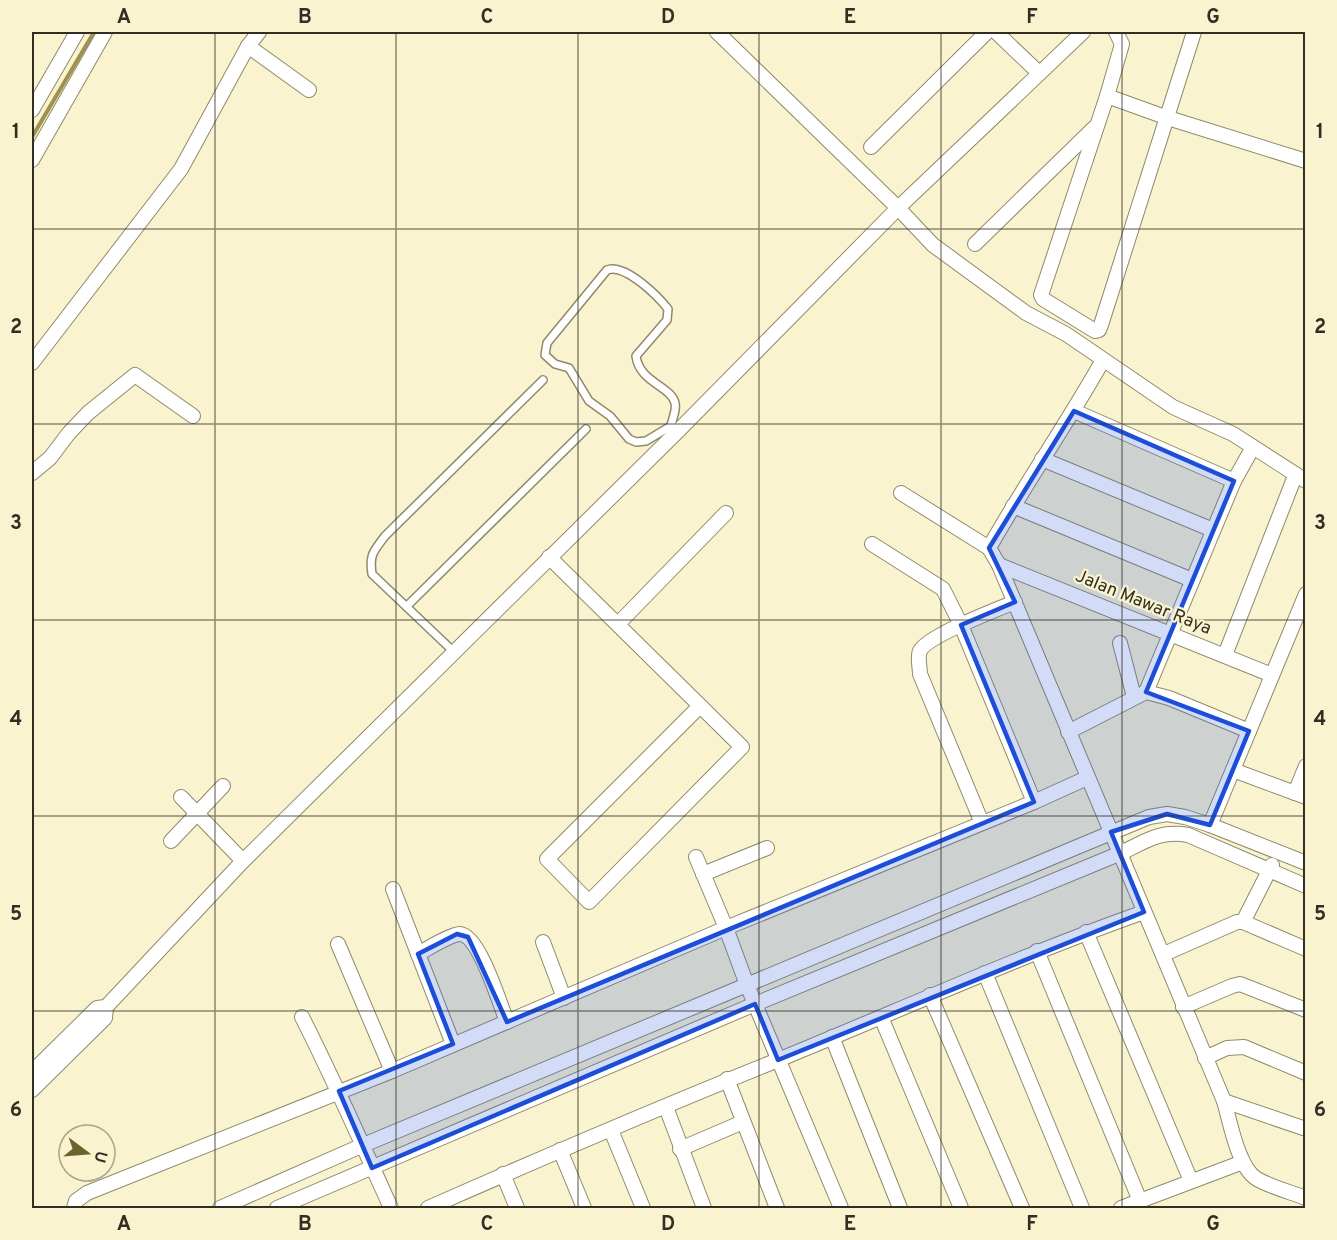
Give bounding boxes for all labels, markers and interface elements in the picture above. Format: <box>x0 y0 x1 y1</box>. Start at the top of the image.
text: A <box>117 5 131 31</box>
text: B <box>298 5 312 31</box>
text: C <box>481 5 493 31</box>
text: D <box>661 5 675 31</box>
text: E <box>844 5 856 31</box>
text: F <box>1026 5 1038 31</box>
text: G <box>1206 5 1220 31</box>
text: 1 <box>12 120 20 146</box>
text: 1 <box>1316 120 1324 146</box>
text: 2 <box>10 315 22 341</box>
text: 2 <box>1314 315 1326 341</box>
text: 3 <box>10 511 22 537</box>
text: 3 <box>1314 511 1326 537</box>
street label: Jalan Mawar Raya <box>1072 565 1214 641</box>
text: 4 <box>10 707 22 733</box>
text: 4 <box>1314 707 1326 733</box>
text: 5 <box>10 902 22 928</box>
text: 5 <box>1314 902 1326 928</box>
text: 6 <box>10 1098 22 1124</box>
text: 6 <box>1314 1098 1326 1124</box>
north arrow <box>57 1123 117 1183</box>
text: U <box>88 1148 111 1165</box>
text: A <box>117 1212 131 1238</box>
text: B <box>298 1212 312 1238</box>
text: C <box>481 1212 493 1238</box>
text: D <box>661 1212 675 1238</box>
text: E <box>844 1212 856 1238</box>
text: F <box>1026 1212 1038 1238</box>
text: G <box>1206 1212 1220 1238</box>

